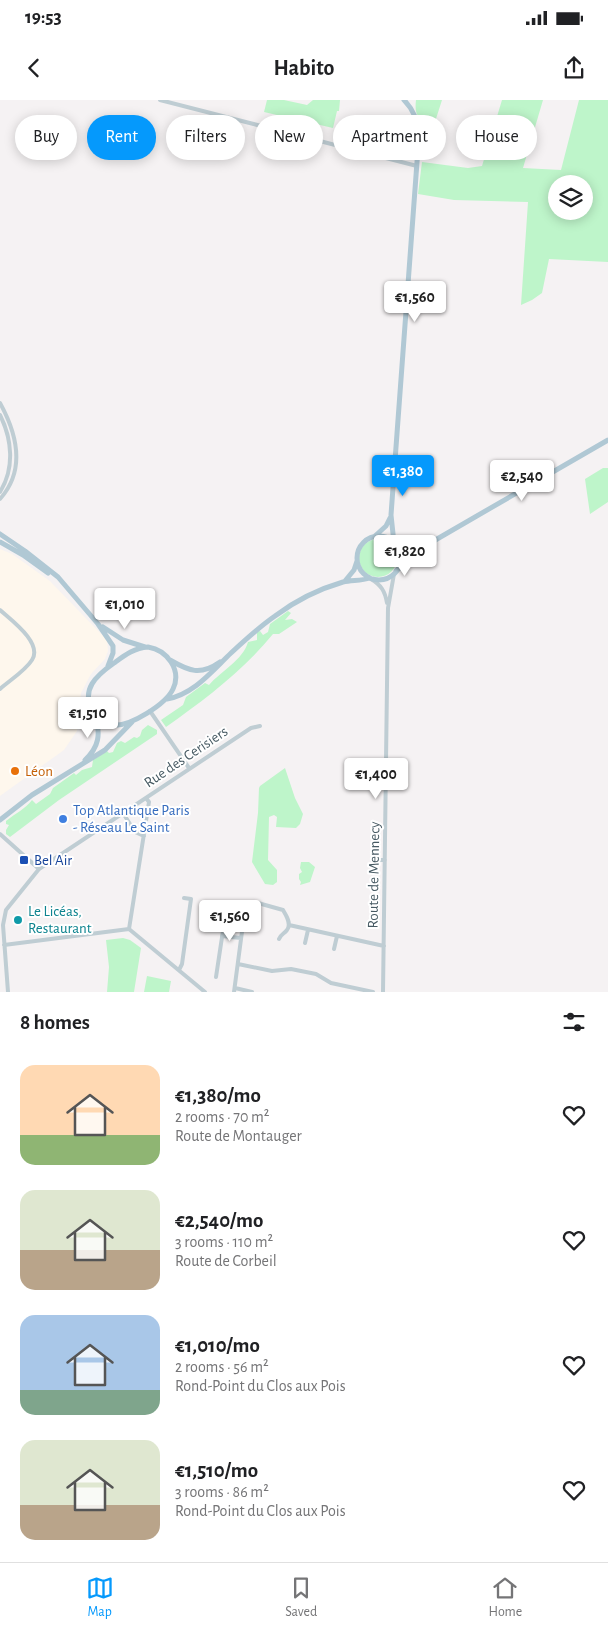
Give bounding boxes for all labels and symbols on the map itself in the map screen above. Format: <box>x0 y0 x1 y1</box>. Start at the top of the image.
pin: €1,560 <box>374 280 456 323</box>
pin: €1,380 <box>362 454 444 497</box>
pin: €2,540 <box>481 460 563 502</box>
pin: €1,820 <box>364 534 446 577</box>
pin: €1,010 <box>84 588 166 630</box>
pin: €1,510 <box>47 696 129 739</box>
street label: Rue des Cerisiers <box>142 724 230 790</box>
pin: €1,400 <box>335 758 417 800</box>
place label: Léon <box>25 764 53 779</box>
marker: Léon <box>9 765 21 777</box>
place label: Top Atlantique Paris - Réseau Le Saint <box>73 803 190 835</box>
marker: Top Atlantique Paris - Réseau Le Saint <box>57 813 69 825</box>
street label: Route de Mennecy <box>366 821 382 929</box>
place label: Bel Air <box>34 853 72 868</box>
marker: Bel Air <box>18 854 30 866</box>
pin: €1,560 <box>189 900 271 942</box>
place label: Le Licéas, Restaurant <box>28 904 92 936</box>
marker: Le Licéas, Restaurant <box>12 914 24 926</box>

